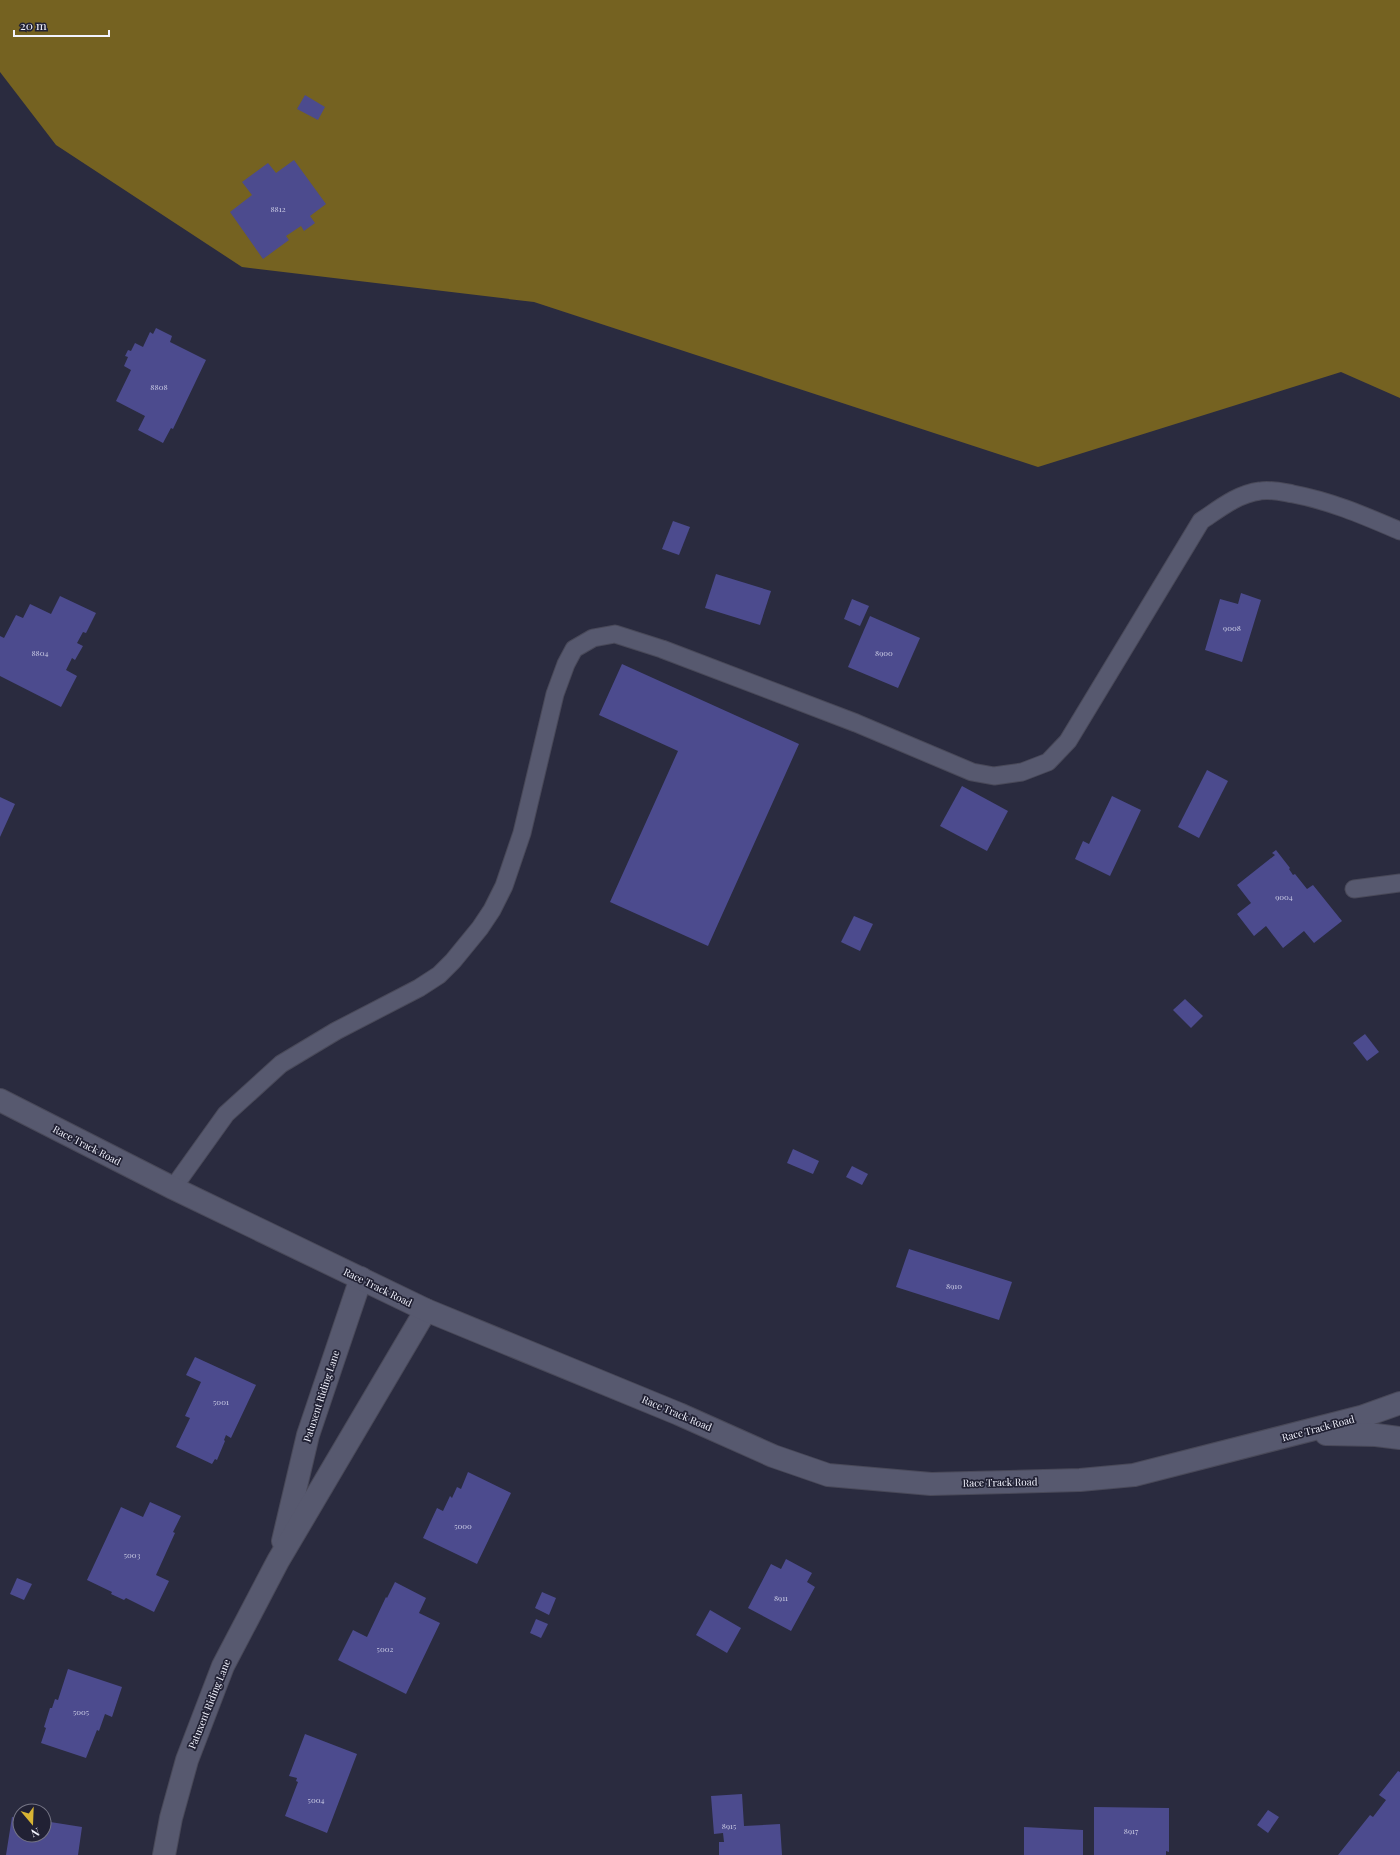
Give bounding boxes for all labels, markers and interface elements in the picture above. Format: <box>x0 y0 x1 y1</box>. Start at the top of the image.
scale bar <box>14 12 109 38</box>
text: 20 m <box>20 17 47 33</box>
house number: 8812 <box>270 203 286 214</box>
house number: 8808 <box>150 381 168 392</box>
house number: 9008 <box>1223 622 1241 633</box>
house number: 8804 <box>31 647 49 658</box>
house number: 8900 <box>875 647 893 658</box>
house number: 9004 <box>1275 891 1293 902</box>
street label: Race Track Road <box>51 1122 124 1168</box>
street label: Race Track Road <box>341 1264 415 1310</box>
house number: 8910 <box>946 1280 962 1291</box>
street label: Patuxent Riding Lane <box>300 1348 342 1444</box>
street label: Race Track Road <box>640 1392 714 1434</box>
house number: 5001 <box>213 1396 229 1407</box>
street label: Race Track Road <box>1280 1412 1356 1444</box>
street label: Race Track Road <box>963 1474 1038 1490</box>
house number: 5000 <box>454 1520 472 1531</box>
house number: 5003 <box>124 1549 141 1560</box>
house number: 8911 <box>774 1592 788 1603</box>
house number: 5002 <box>377 1643 394 1654</box>
street label: Patuxent Riding Lane <box>185 1657 233 1751</box>
house number: 5005 <box>73 1706 89 1717</box>
house number: 5004 <box>308 1794 324 1805</box>
north arrow <box>12 1803 52 1843</box>
house number: 8915 <box>722 1820 736 1831</box>
text: N <box>29 1825 42 1841</box>
house number: 8917 <box>1124 1825 1139 1836</box>

